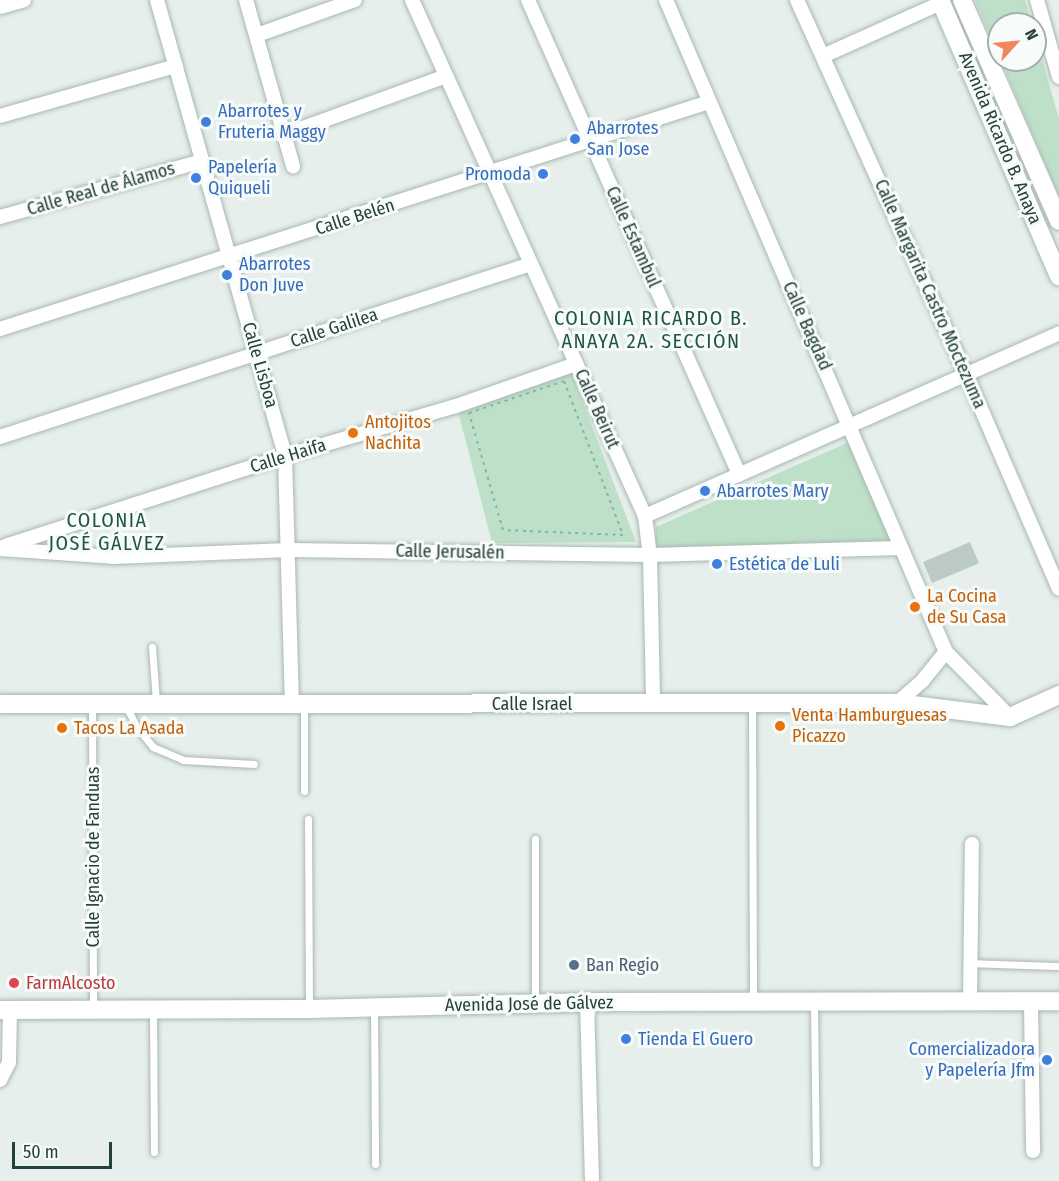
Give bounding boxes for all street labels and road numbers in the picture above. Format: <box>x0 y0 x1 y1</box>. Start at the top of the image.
street label: Avenida Ricardo B. Anaya <box>954 49 1046 227</box>
street label: Calle Real de Álamos <box>25 158 177 220</box>
street label: Calle Margarita Castro Moctezuma <box>870 176 990 412</box>
street label: Calle Estambul <box>601 183 665 291</box>
street label: Calle Belén <box>313 194 397 240</box>
street label: Calle Bagdad <box>778 278 836 374</box>
street label: Calle Galilea <box>288 304 380 352</box>
street label: Calle Lisboa <box>237 320 283 410</box>
street label: Calle Beirut <box>570 366 624 452</box>
street label: Calle Haifa <box>247 434 329 478</box>
street label: Calle Jerusalén <box>395 540 505 564</box>
street label: Calle Israel <box>492 693 572 715</box>
street label: Calle Ignacio de Fanduas <box>82 767 104 947</box>
street label: Avenida José de Gálvez <box>445 992 613 1016</box>

